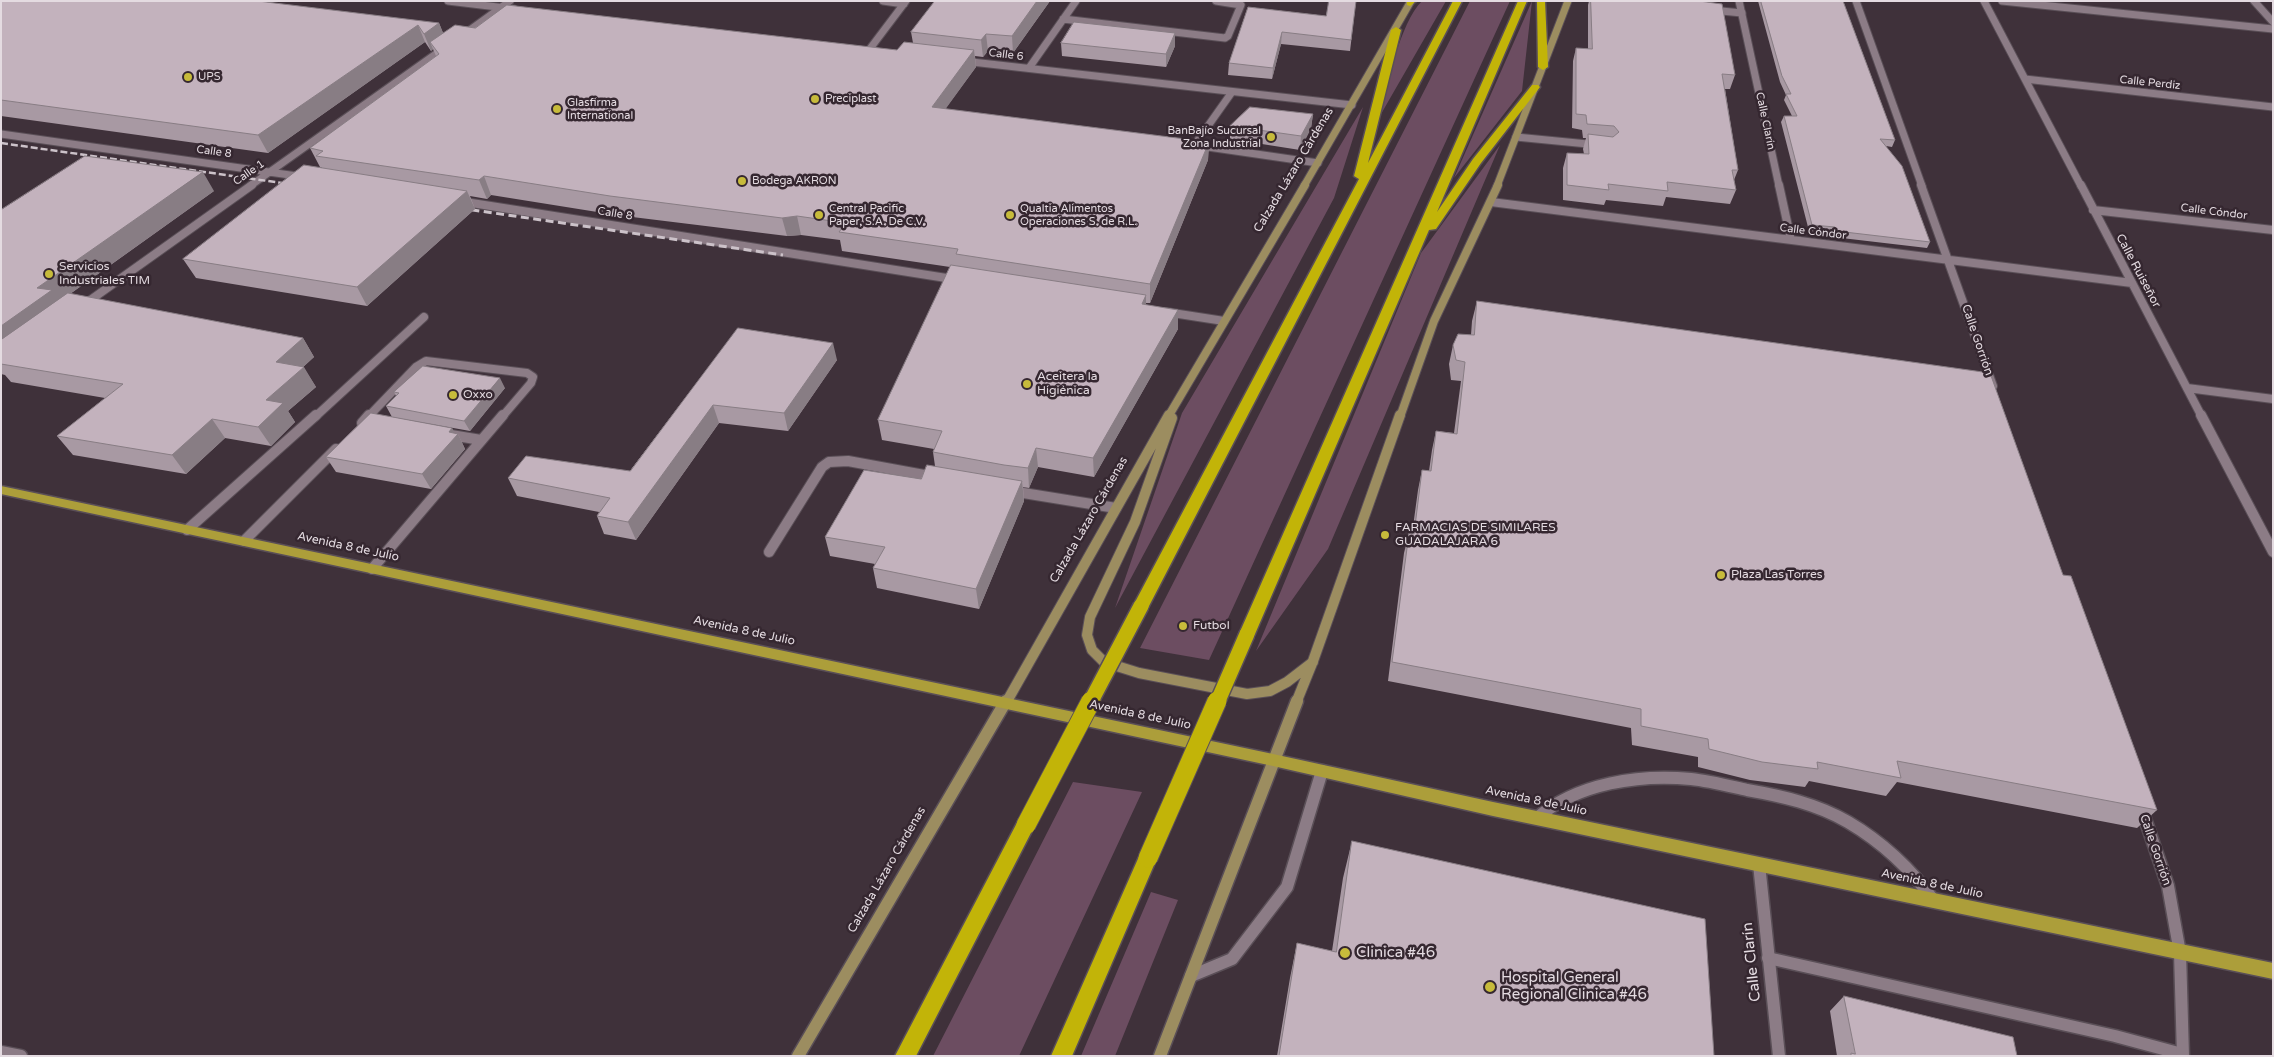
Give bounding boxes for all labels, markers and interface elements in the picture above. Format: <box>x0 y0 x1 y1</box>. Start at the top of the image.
street label: Calle 6 <box>988 46 1024 64</box>
place label: UPS <box>198 70 221 84</box>
marker: UPS <box>182 71 194 83</box>
street label: Calle Perdiz <box>2119 73 2181 93</box>
street label: Calle Clarín <box>1752 91 1778 151</box>
place label: Preciplast <box>825 92 876 106</box>
marker: Preciplast <box>809 93 821 105</box>
place label: Glasfirma International <box>567 96 633 122</box>
marker: Glasfirma International <box>551 103 563 115</box>
street label: Calzada Lázaro Cárdenas <box>1251 105 1337 235</box>
place label: BanBajío Sucursal Zona Industrial <box>1167 124 1261 150</box>
marker: BanBajío Sucursal Zona Industrial <box>1265 131 1277 143</box>
street label: Calle 8 <box>196 143 232 161</box>
street label: Calle 1 <box>231 157 267 189</box>
place label: Bodega AKRON <box>752 174 837 188</box>
marker: Bodega AKRON <box>736 175 748 187</box>
street label: Calle Cóndor <box>2180 201 2248 223</box>
place label: Central Pacific Paper, S.A. De C.V. <box>829 202 925 228</box>
place label: Qualtia Alimentos Operaciones S. de R.L. <box>1020 202 1137 228</box>
street label: Calle 8 <box>597 205 633 223</box>
marker: Central Pacific Paper, S.A. De C.V. <box>813 209 825 221</box>
marker: Qualtia Alimentos Operaciones S. de R.L. <box>1004 209 1016 221</box>
street label: Calle Cóndor <box>1779 221 1847 243</box>
street label: Calle Ruiseñor <box>2112 232 2164 310</box>
place label: Servicios Industriales TIM <box>59 260 150 288</box>
marker: Servicios Industriales TIM <box>43 268 55 280</box>
street label: Calle Gorrión <box>1958 303 1996 377</box>
place label: Aceitera la Higiénica <box>1037 370 1097 398</box>
marker: Aceitera la Higiénica <box>1021 378 1033 390</box>
place label: Oxxo <box>463 388 493 402</box>
marker: Oxxo <box>447 389 459 401</box>
street label: Calzada Lázaro Cárdenas <box>1047 454 1131 586</box>
place label: FARMACIAS DE SIMILARES GUADALAJARA 6 <box>1395 521 1556 549</box>
street label: Avenida 8 de Julio <box>296 529 400 565</box>
marker: FARMACIAS DE SIMILARES GUADALAJARA 6 <box>1379 529 1391 541</box>
place label: Plaza Las Torres <box>1731 568 1822 582</box>
marker: Plaza Las Torres <box>1715 569 1727 581</box>
street label: Avenida 8 de Julio <box>692 613 796 649</box>
place label: Futbol <box>1193 619 1230 633</box>
marker: Futbol <box>1177 620 1189 632</box>
street label: Avenida 8 de Julio <box>1088 697 1192 733</box>
street label: Avenida 8 de Julio <box>1484 783 1588 819</box>
street label: Calzada Lázaro Cárdenas <box>845 804 929 936</box>
street label: Calle Gorrión <box>2136 813 2174 887</box>
street label: Avenida 8 de Julio <box>1880 866 1984 902</box>
street label: Calle Clarín <box>1739 921 1765 1003</box>
place label: Clinica #46 <box>1356 944 1435 962</box>
marker: Clinica #46 <box>1338 946 1352 960</box>
place label: Hospital General Regional Clinica #46 <box>1501 969 1647 1004</box>
marker: Hospital General Regional Clinica #46 <box>1483 980 1497 994</box>

